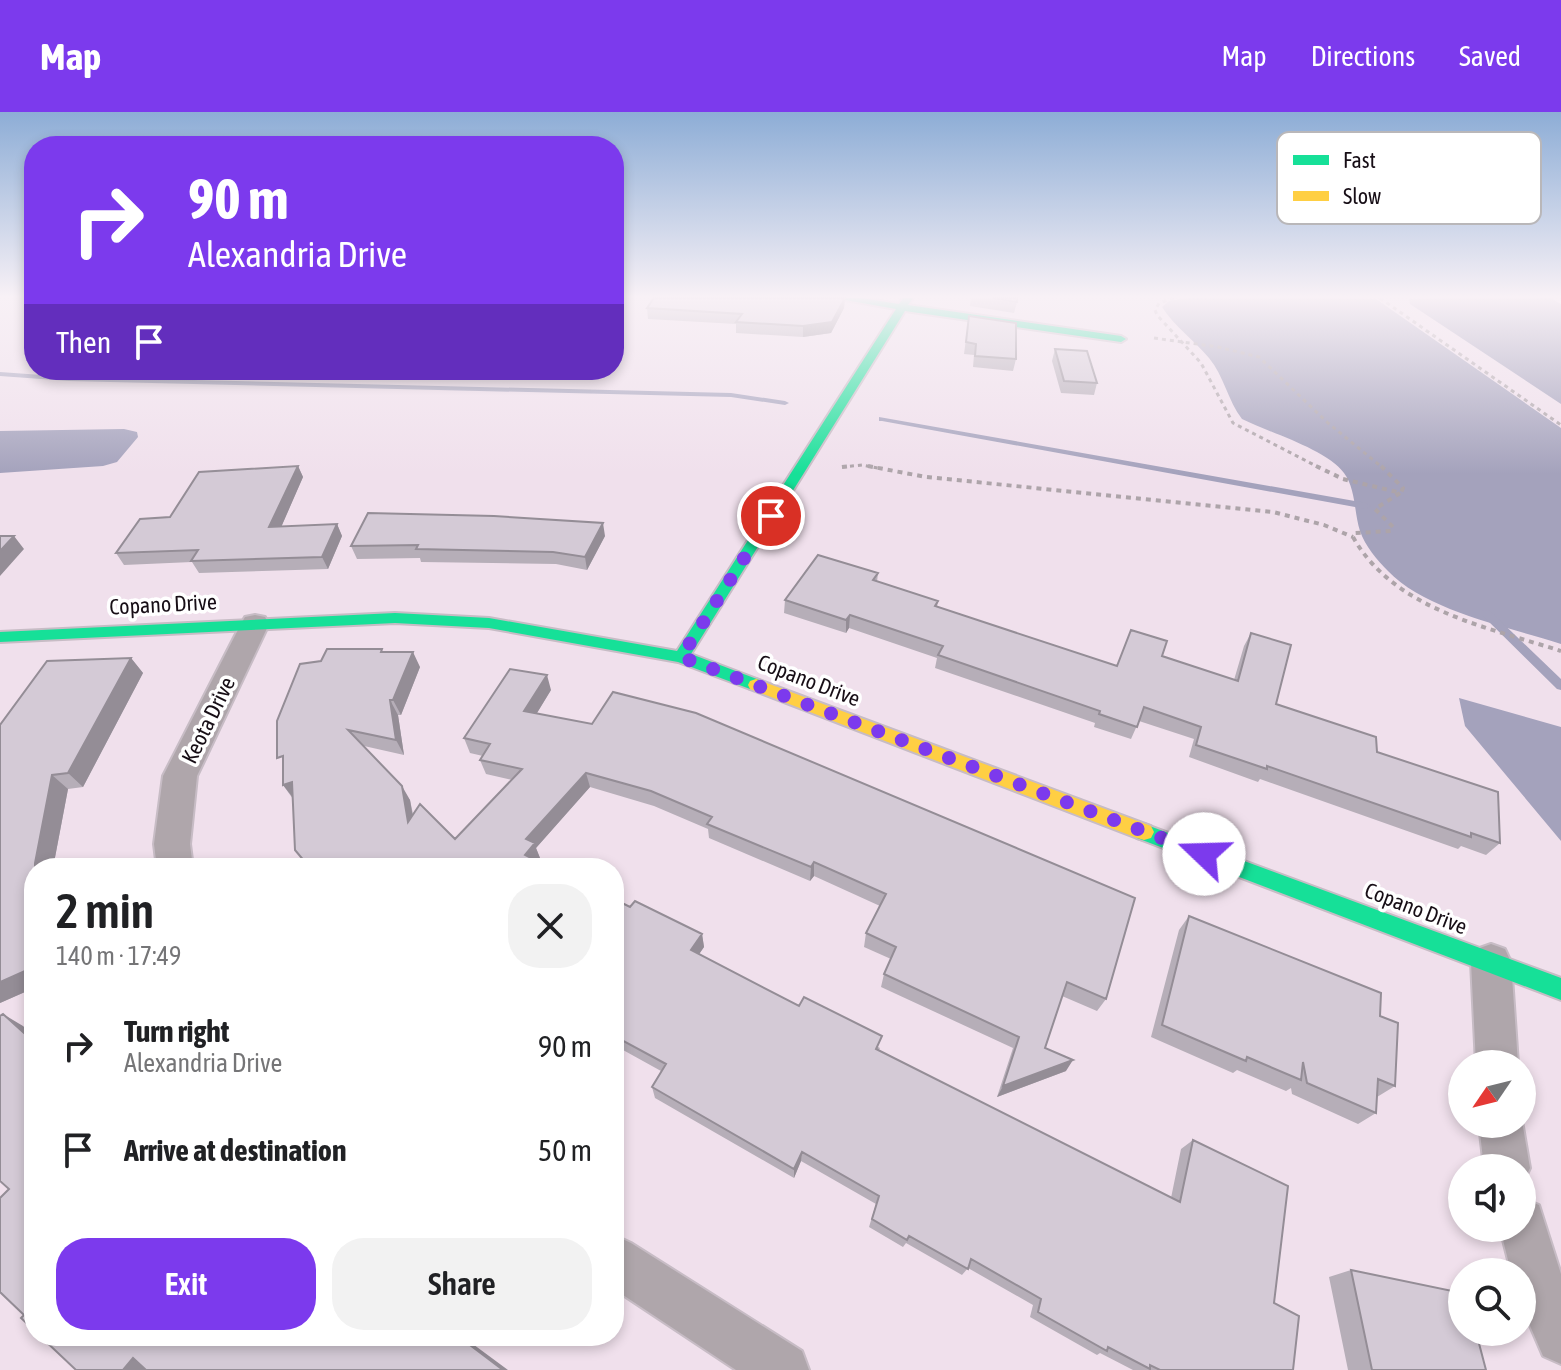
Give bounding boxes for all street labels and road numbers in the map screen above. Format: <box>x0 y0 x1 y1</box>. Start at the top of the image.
street label: Copano Drive <box>109 588 217 620</box>
street label: Copano Drive <box>754 649 864 711</box>
street label: Keota Drive <box>176 673 240 767</box>
street label: Copano Drive <box>1361 877 1471 939</box>

